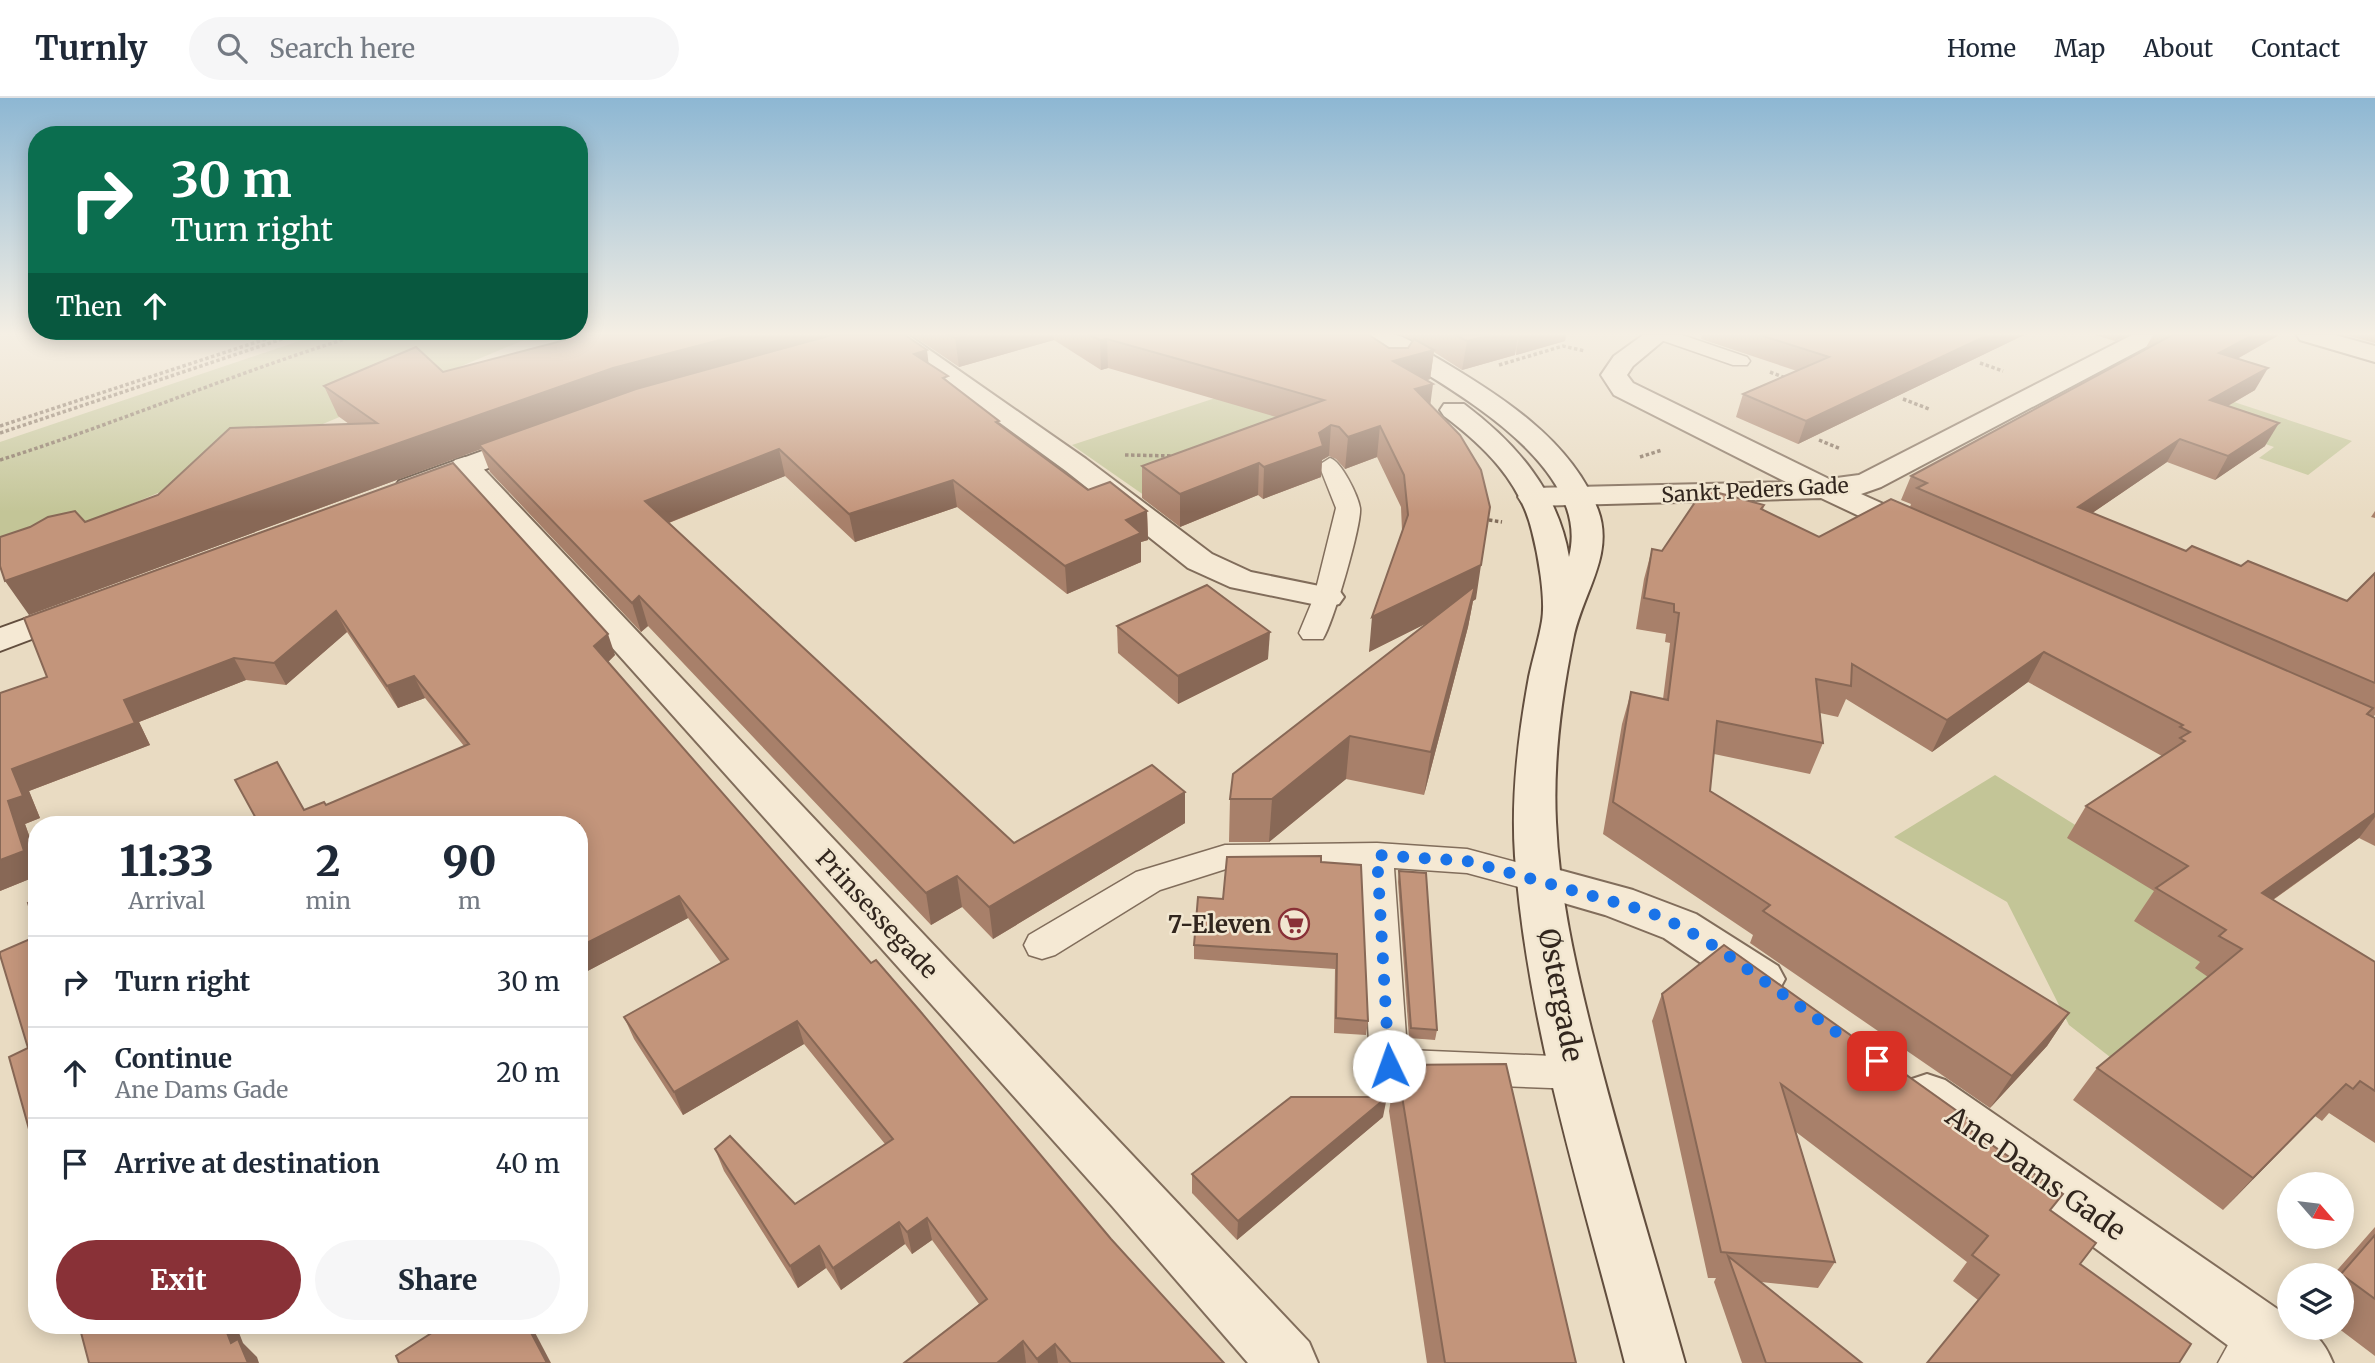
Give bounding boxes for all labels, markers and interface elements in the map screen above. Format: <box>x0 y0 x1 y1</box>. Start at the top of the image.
search box <box>189 17 679 80</box>
text: Turnly <box>35 28 147 69</box>
icon: search <box>213 29 251 67</box>
text: Search here <box>269 32 415 65</box>
text: Home <box>1947 33 2016 64</box>
text: Map <box>2054 33 2105 64</box>
text: About <box>2143 33 2213 64</box>
text: Contact <box>2251 33 2340 64</box>
text: 30 m <box>171 149 292 210</box>
icon: right <box>56 154 147 245</box>
text: Turn right <box>171 210 333 250</box>
icon: ahead <box>136 287 174 325</box>
text: Then <box>56 290 122 323</box>
street label: Sankt Peders Gade <box>1661 472 1849 508</box>
text: 11:33 <box>119 835 214 887</box>
text: 2 <box>316 835 340 887</box>
text: 90 <box>442 835 497 887</box>
street label: Prinsessegade <box>809 843 945 985</box>
text: Arrival <box>128 886 205 915</box>
text: min <box>305 886 351 915</box>
text: m <box>458 886 481 915</box>
supermarket icon: 7-Eleven <box>1277 907 1311 941</box>
place label: 7-Eleven <box>1168 909 1271 940</box>
street label: Østergade <box>1530 925 1592 1065</box>
icon: right <box>56 963 94 1001</box>
text: Turn right <box>115 965 250 998</box>
text: 30 m <box>497 965 560 998</box>
position arrow <box>1352 1029 1426 1103</box>
pin <box>1847 1031 1907 1091</box>
text: Continue <box>115 1042 232 1075</box>
icon: arrive <box>1858 1042 1896 1080</box>
icon: ahead <box>56 1054 94 1092</box>
text: 20 m <box>496 1056 560 1089</box>
text: Ane Dams Gade <box>115 1075 288 1104</box>
street label: Ane Dams Gade <box>1938 1097 2133 1248</box>
icon: arrive <box>56 1145 94 1183</box>
text: Arrive at destination <box>115 1147 380 1180</box>
text: 40 m <box>496 1147 560 1180</box>
north arrow <box>2277 1172 2354 1250</box>
map controls <box>2277 1172 2354 1340</box>
button: Exit <box>56 1240 301 1320</box>
button: Share <box>315 1240 560 1320</box>
button: layers <box>2277 1263 2354 1340</box>

